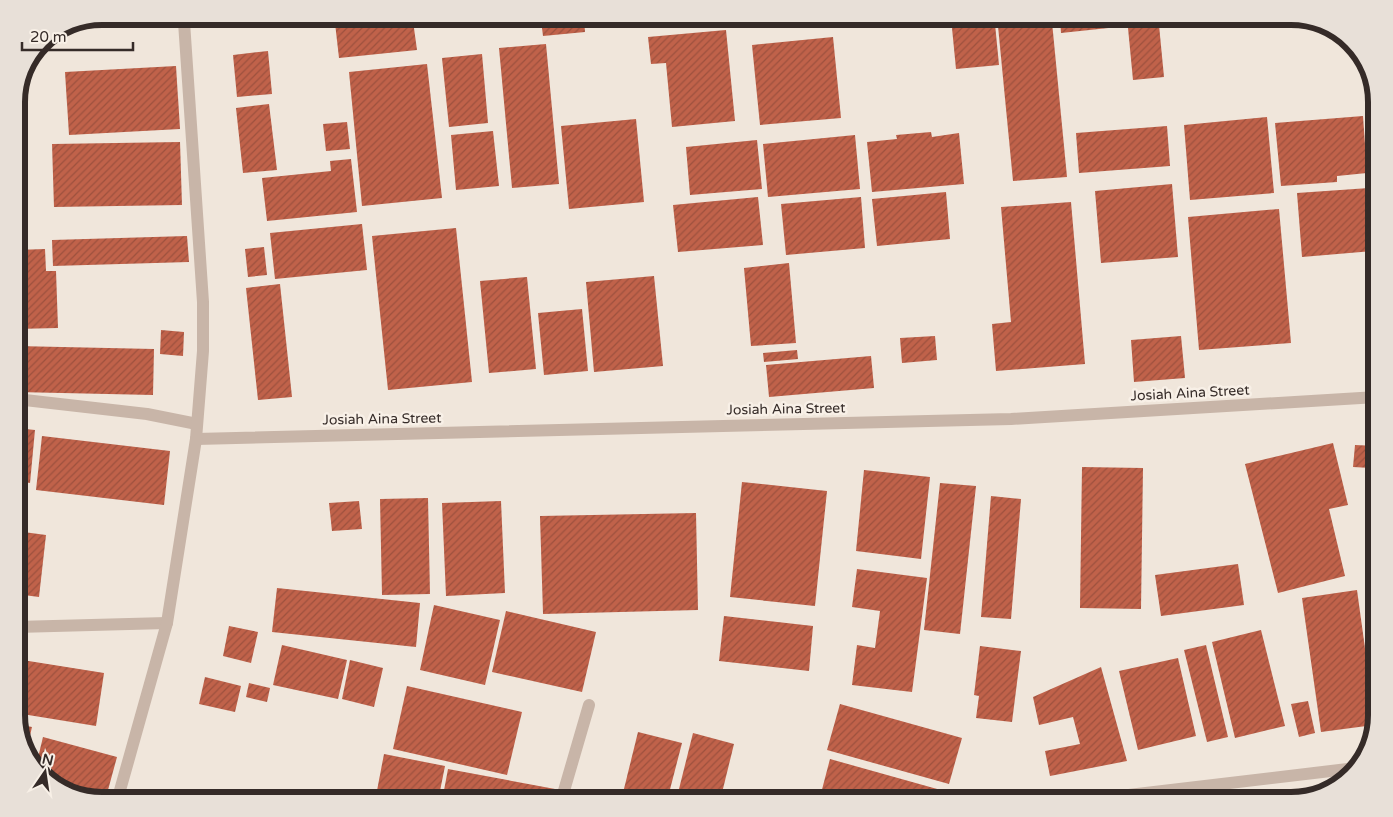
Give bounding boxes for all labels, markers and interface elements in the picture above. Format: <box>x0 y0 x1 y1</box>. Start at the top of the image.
scale bar <box>22 20 134 52</box>
text: 20 m <box>30 28 67 46</box>
street label: Josiah Aina Street <box>1130 381 1251 405</box>
street label: Josiah Aina Street <box>726 399 846 419</box>
street label: Josiah Aina Street <box>322 409 442 429</box>
north arrow <box>20 747 70 797</box>
text: N <box>40 750 55 769</box>

